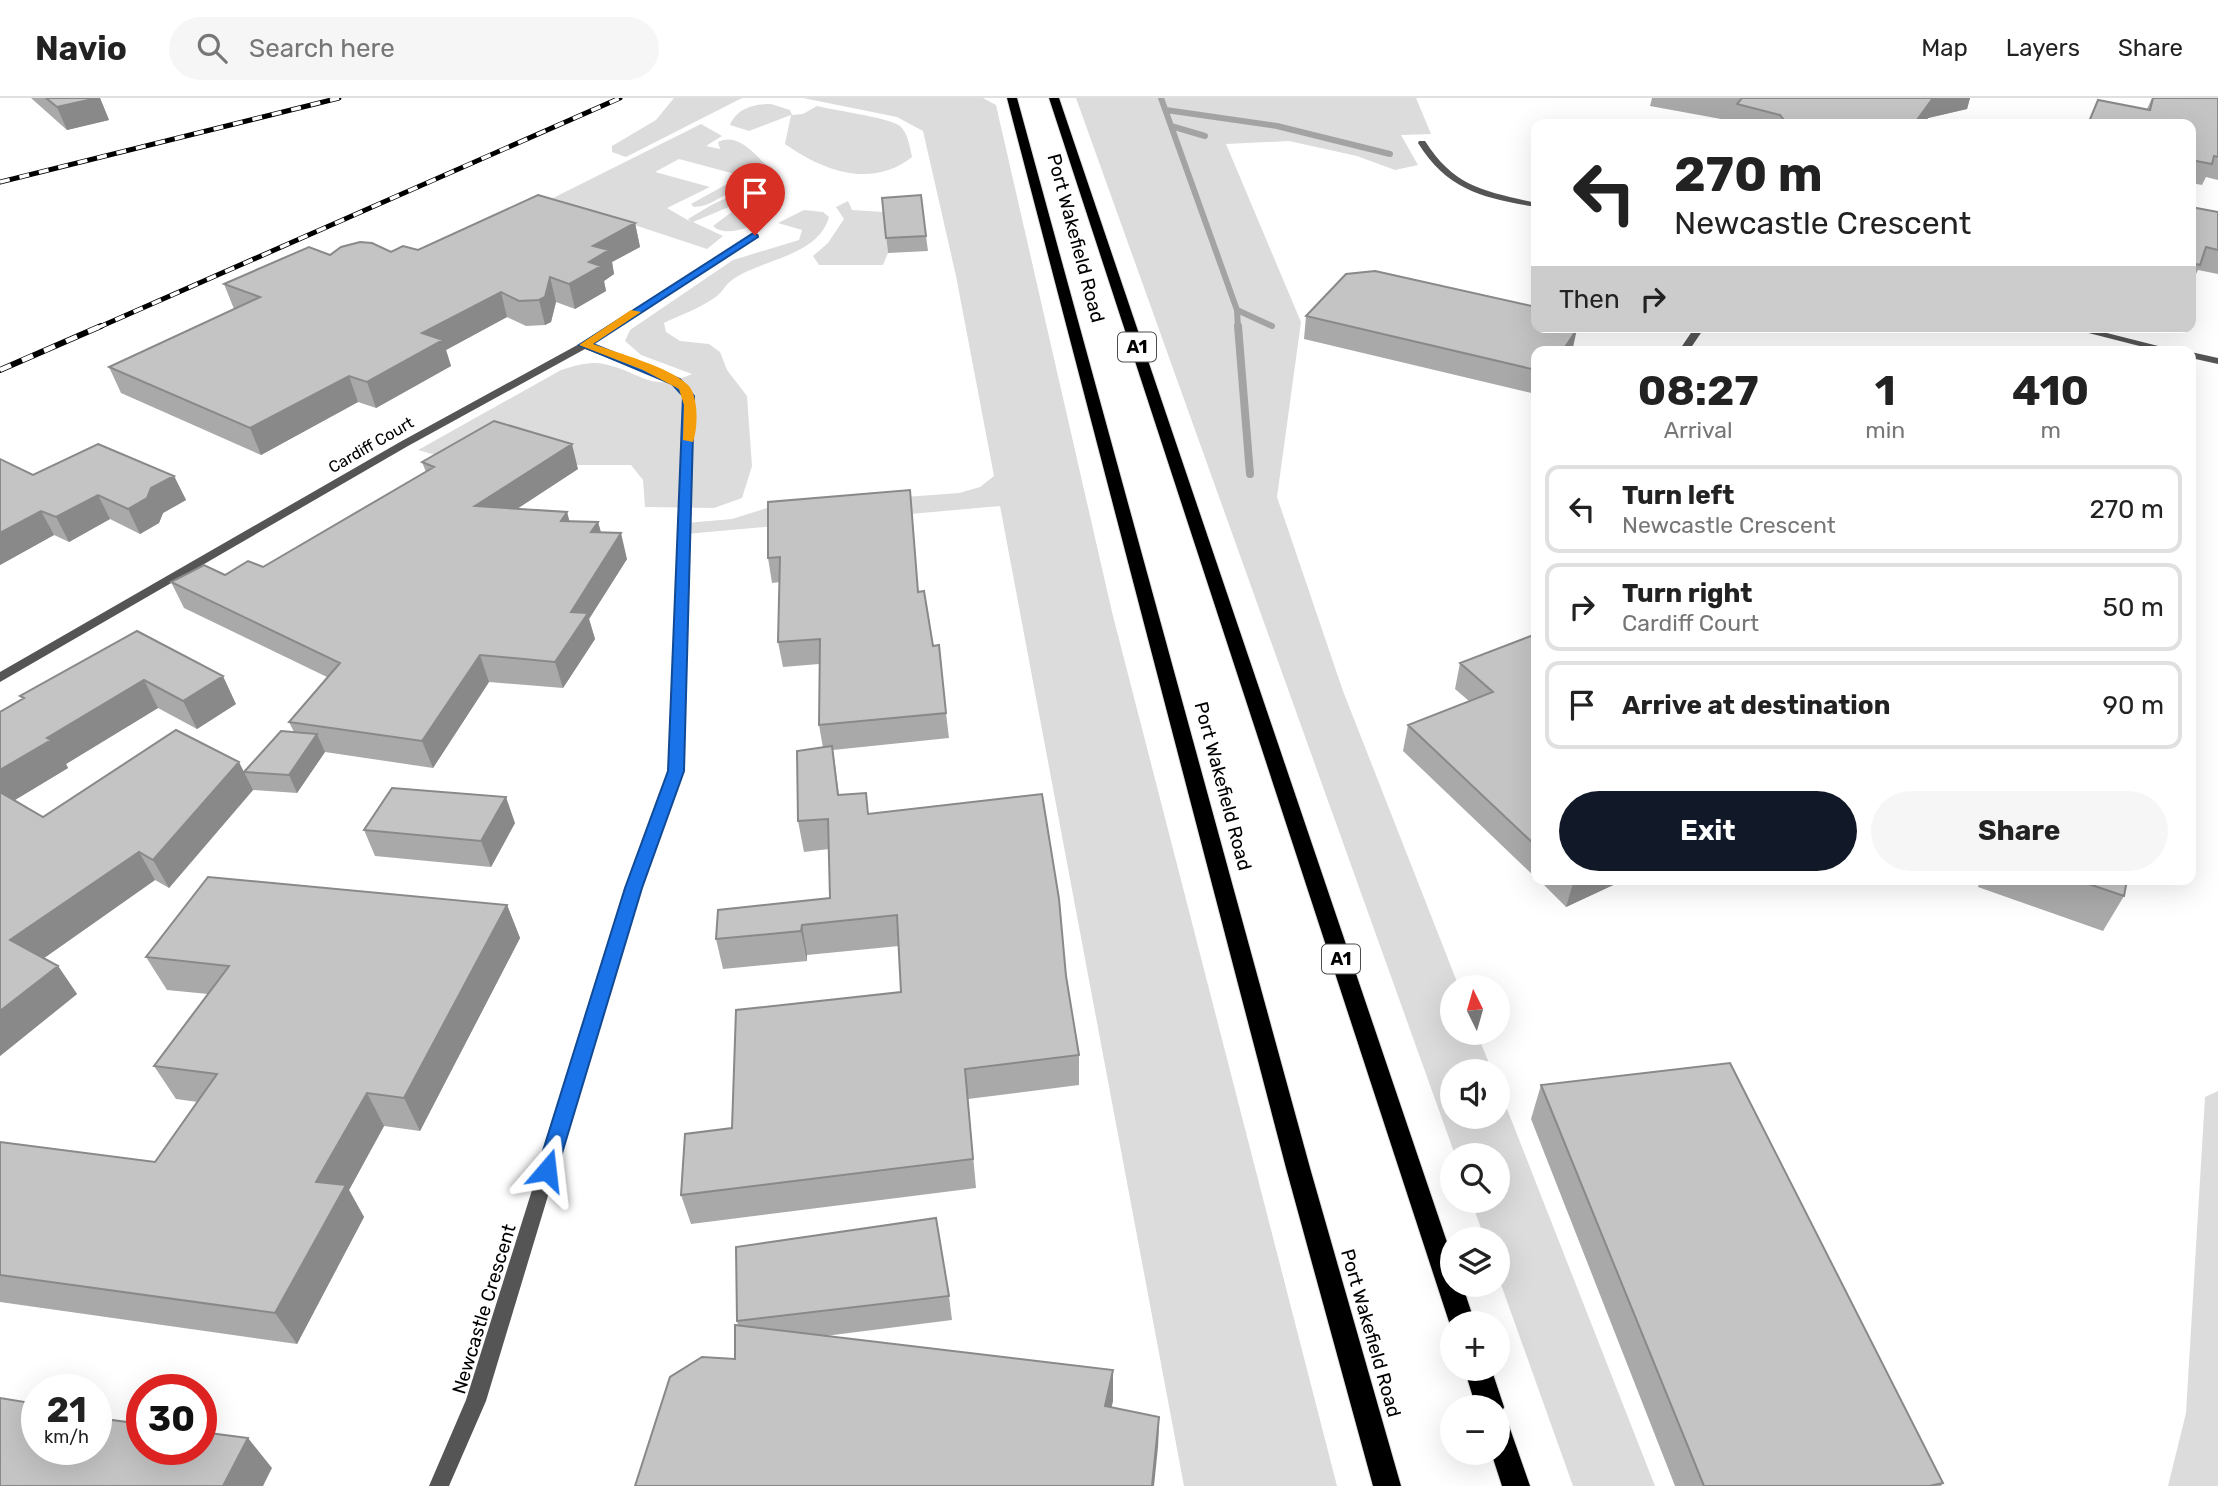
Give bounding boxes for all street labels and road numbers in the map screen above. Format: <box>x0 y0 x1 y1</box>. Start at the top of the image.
street label: Port Wakefield Road <box>1042 151 1110 325</box>
road number: A1 <box>1118 332 1156 362</box>
street label: Cardiff Court <box>325 413 417 477</box>
street label: Port Wakefield Road <box>1189 699 1257 873</box>
road number: A1 <box>1322 944 1360 974</box>
street label: Newcastle Crescent <box>447 1221 521 1397</box>
street label: Port Wakefield Road <box>1336 1246 1406 1420</box>

